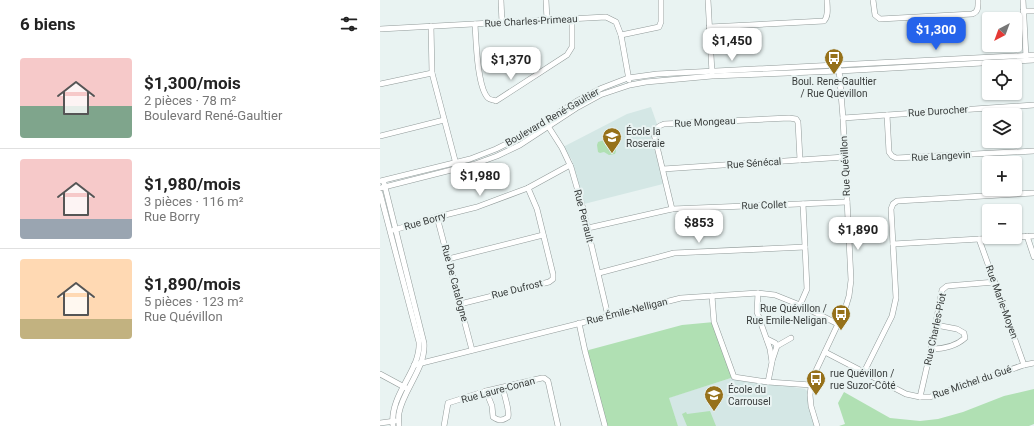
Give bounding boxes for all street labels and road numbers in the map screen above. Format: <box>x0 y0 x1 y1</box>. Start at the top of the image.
street label: Rue Charles-Primeau <box>484 13 578 29</box>
street label: Boulevard René-Gaultier <box>503 85 601 148</box>
street label: Rue Durocher <box>908 103 969 119</box>
street label: Rue Mongeau <box>674 115 736 129</box>
street label: Rue Quévillon <box>838 136 852 196</box>
street label: Rue Langevin <box>911 149 971 163</box>
street label: Rue Sénécal <box>726 156 782 170</box>
street label: Rue Perrault <box>572 188 596 244</box>
street label: Rue Collet <box>741 199 787 211</box>
street label: Rue Borry <box>403 210 447 232</box>
street label: Rue De Catalogne <box>439 243 471 323</box>
street label: Rue Marie-Moyen <box>984 264 1020 340</box>
street label: Rue Dufrost <box>490 277 544 301</box>
street label: Rue Charles-Piot <box>922 292 948 366</box>
street label: Rue Émile-Nelligan <box>585 295 669 326</box>
street label: Rue Michel du Gué <box>931 363 1013 401</box>
street label: Rue Laure-Conan <box>460 375 536 405</box>

